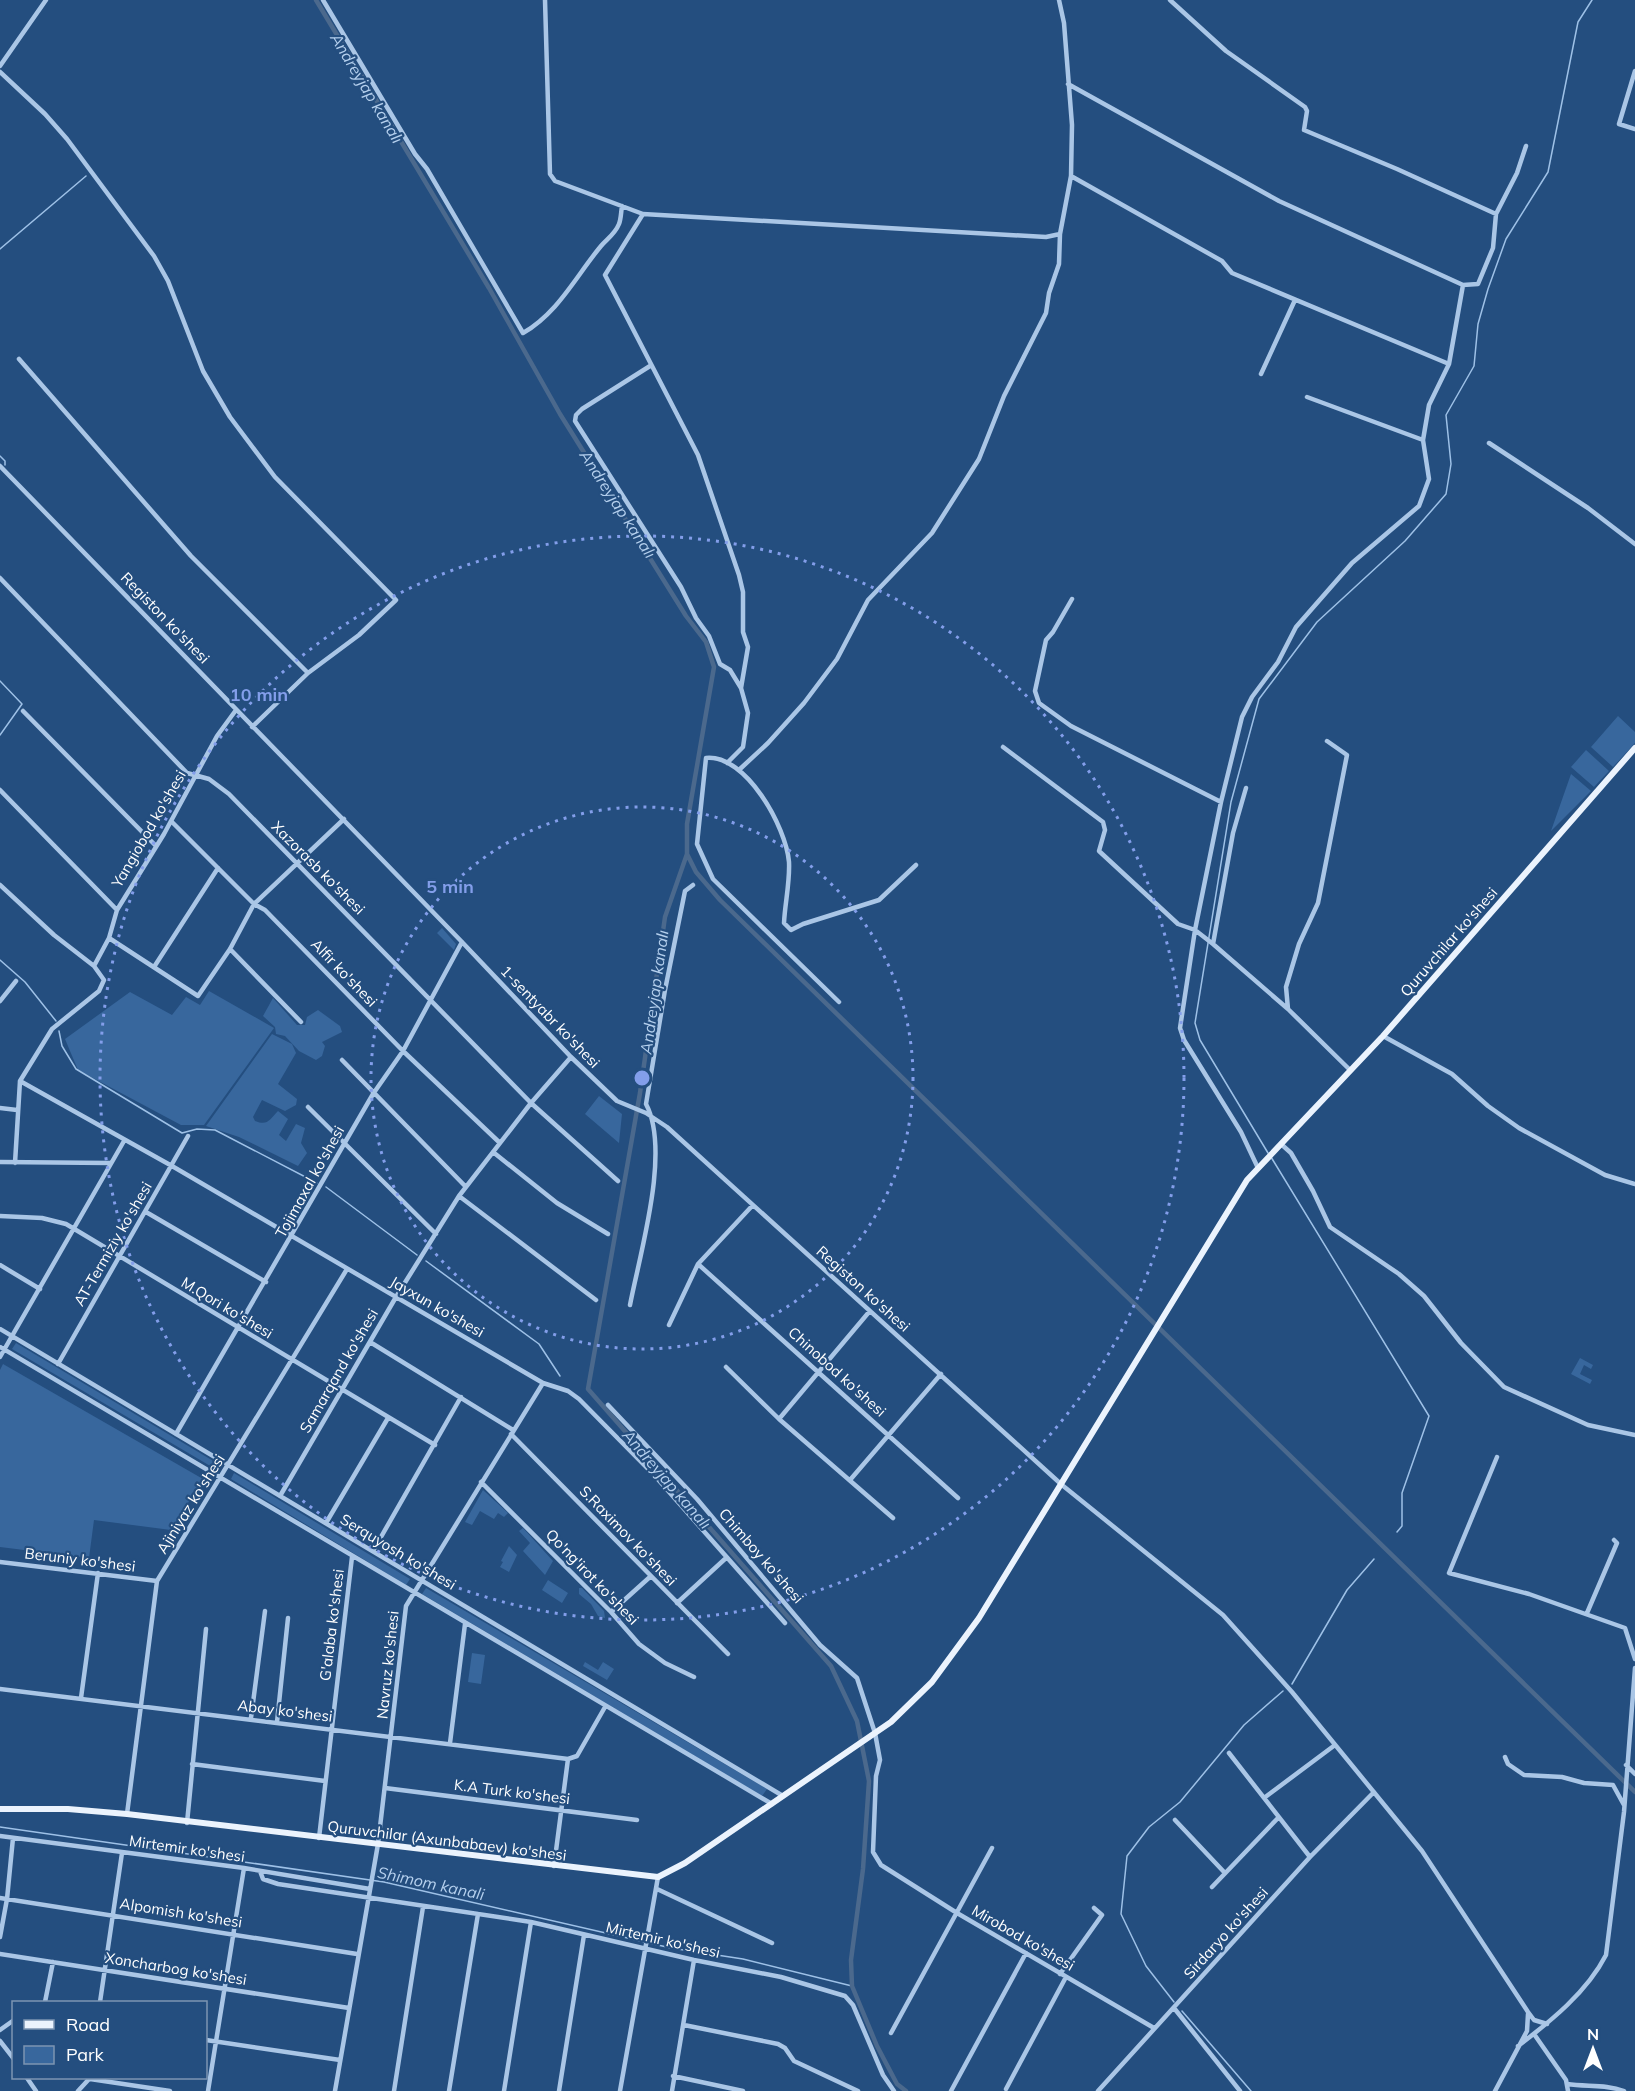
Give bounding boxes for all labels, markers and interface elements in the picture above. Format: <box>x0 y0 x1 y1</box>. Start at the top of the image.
water label: Andreyjap kanalı <box>326 28 408 147</box>
water label: Andreyjap kanalı <box>575 445 661 562</box>
street label: Registon ko'shesi <box>117 568 214 667</box>
text: 10 min <box>230 683 288 706</box>
street label: Yangiobod ko'shesi <box>107 767 190 892</box>
street label: Xazorasb ko'shesi <box>268 817 369 918</box>
text: 5 min <box>426 875 474 898</box>
street label: Quruvchilar ko'shesi <box>1396 883 1501 1000</box>
water label: Andreyjap kanalı <box>635 928 673 1056</box>
street label: Alfir ko'shesi <box>307 935 382 1011</box>
street label: 1-sentyabr ko'shesi <box>497 961 604 1072</box>
centre of rings <box>632 1068 652 1088</box>
street label: Tojimaxal ko'shesi <box>271 1122 348 1241</box>
street label: AT-Termiziy ko'shesi <box>69 1178 156 1309</box>
street label: Registon ko'shesi <box>813 1242 914 1336</box>
street label: Jayxun ko'shesi <box>387 1272 488 1341</box>
street label: M.Qori ko'shesi <box>178 1273 277 1342</box>
street label: Samarqand ko'shesi <box>295 1305 382 1436</box>
street label: Chinobod ko'shesi <box>784 1323 890 1421</box>
water label: Andreyjap kanalı <box>618 1424 716 1533</box>
street label: Ajiniyaz ko'shesi <box>152 1450 229 1557</box>
street label: S.Raximov ko'shesi <box>576 1482 681 1590</box>
street label: Chimboy ko'shesi <box>715 1504 808 1607</box>
street label: Serquyosh ko'shesi <box>337 1509 460 1594</box>
street label: Qo'ng'irot ko'shesi <box>542 1525 643 1629</box>
street label: Beruniy ko'shesi <box>24 1543 137 1576</box>
street label: G'alaba ko'shesi <box>315 1568 348 1682</box>
street label: Navruz ko'shesi <box>372 1610 403 1720</box>
street label: Abay ko'shesi <box>236 1695 334 1726</box>
street label: K.A Turk ko'shesi <box>453 1775 571 1808</box>
street label: Quruvchilar (Axunbabaev) ko'shesi <box>327 1816 568 1865</box>
street label: Mirtemir ko'shesi <box>128 1831 246 1866</box>
water label: Shimom kanali <box>376 1862 487 1904</box>
street label: Sirdaryo ko'shesi <box>1179 1883 1272 1983</box>
street label: Alpomish ko'shesi <box>118 1893 244 1932</box>
street label: Mirobod ko'shesi <box>968 1900 1078 1975</box>
street label: Mirtemir ko'shesi <box>604 1917 722 1962</box>
street label: Xoncharbog ko'shesi <box>104 1948 248 1989</box>
legend <box>12 2001 207 2079</box>
text: Road <box>66 2013 110 2036</box>
north arrow <box>1563 2019 1623 2079</box>
text: N <box>1587 2024 1599 2044</box>
text: Park <box>66 2043 105 2066</box>

